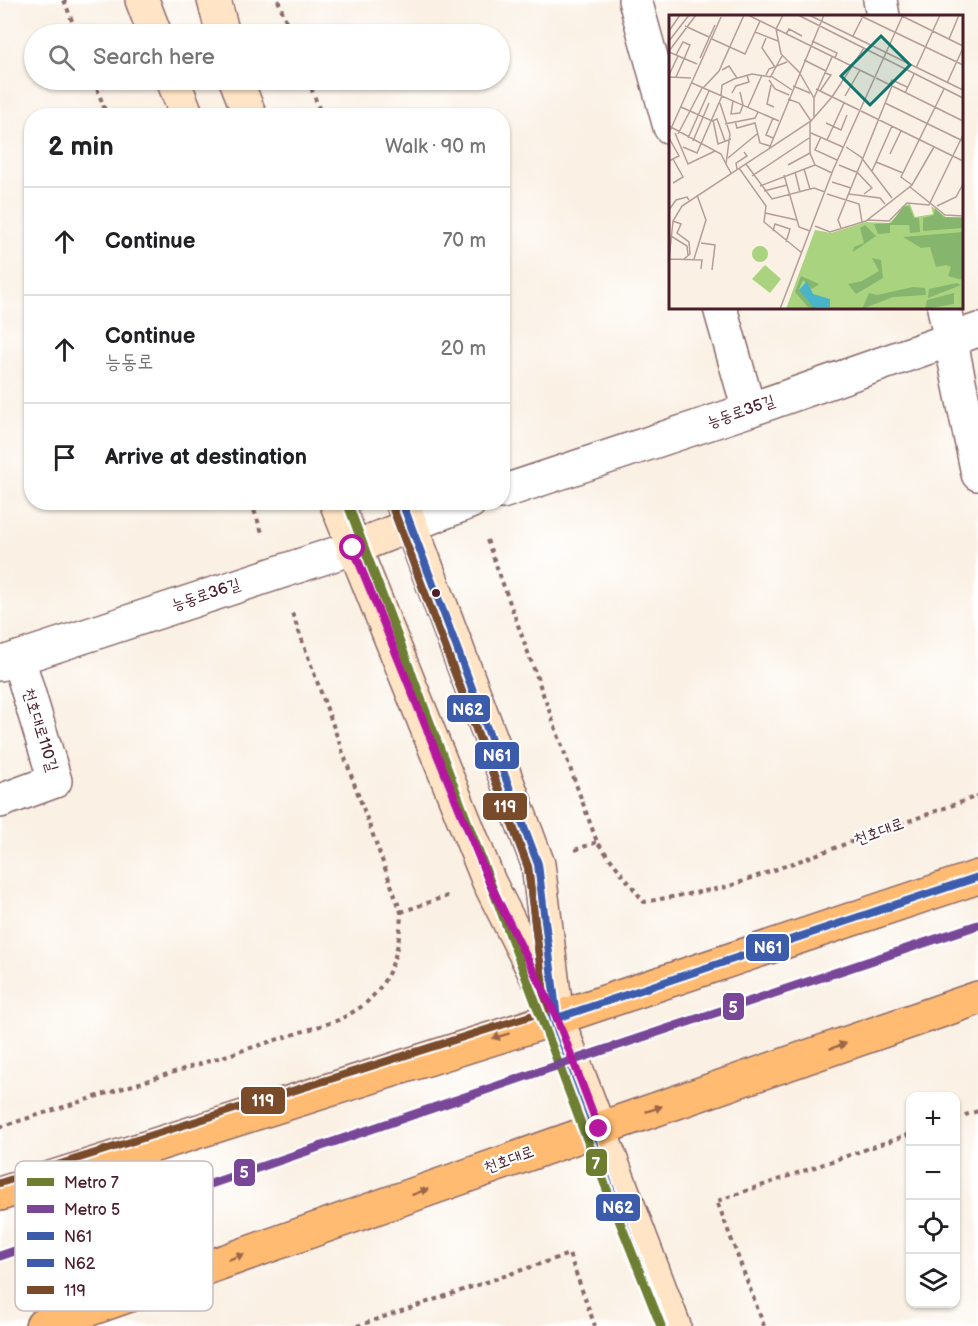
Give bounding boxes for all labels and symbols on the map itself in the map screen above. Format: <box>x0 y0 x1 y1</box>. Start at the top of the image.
inset map <box>669 15 963 309</box>
street label: 능동로35길 <box>705 392 778 432</box>
route start <box>339 534 365 560</box>
street label: 능동로36길 <box>169 575 243 615</box>
unlabelled marker <box>430 587 442 599</box>
street label: 천호대로110길 <box>18 686 62 774</box>
line badge: N62 <box>446 694 491 723</box>
text: N62 <box>452 701 484 720</box>
line badge: N61 <box>474 741 520 770</box>
text: N61 <box>483 747 511 766</box>
line badge: 119 <box>482 792 528 821</box>
text: 119 <box>494 798 516 817</box>
street label: 천호대로 <box>852 814 906 850</box>
line badge: N61 <box>745 933 790 962</box>
text: N61 <box>754 939 782 958</box>
line badge: 5 <box>722 992 745 1021</box>
text: 5 <box>728 999 738 1018</box>
one-way arrow <box>492 1032 510 1041</box>
one-way arrow <box>830 1041 848 1050</box>
line badge: 119 <box>240 1086 286 1115</box>
text: 119 <box>252 1092 274 1111</box>
one-way arrow <box>645 1104 663 1114</box>
route end <box>585 1115 611 1141</box>
street label: 천호대로 <box>482 1142 536 1178</box>
line badge: 7 <box>585 1148 608 1177</box>
text: 7 <box>592 1155 601 1174</box>
line badge: 5 <box>233 1158 256 1187</box>
legend <box>15 1161 213 1311</box>
text: 5 <box>239 1164 249 1183</box>
text: Metro 7 <box>64 1174 119 1193</box>
one-way arrow <box>411 1187 429 1197</box>
line badge: N62 <box>595 1193 641 1222</box>
text: N62 <box>602 1199 634 1218</box>
text: Metro 5 <box>64 1201 120 1220</box>
text: N61 <box>64 1228 92 1247</box>
one-way arrow <box>227 1252 245 1262</box>
text: N62 <box>64 1255 96 1274</box>
text: 119 <box>64 1282 86 1301</box>

